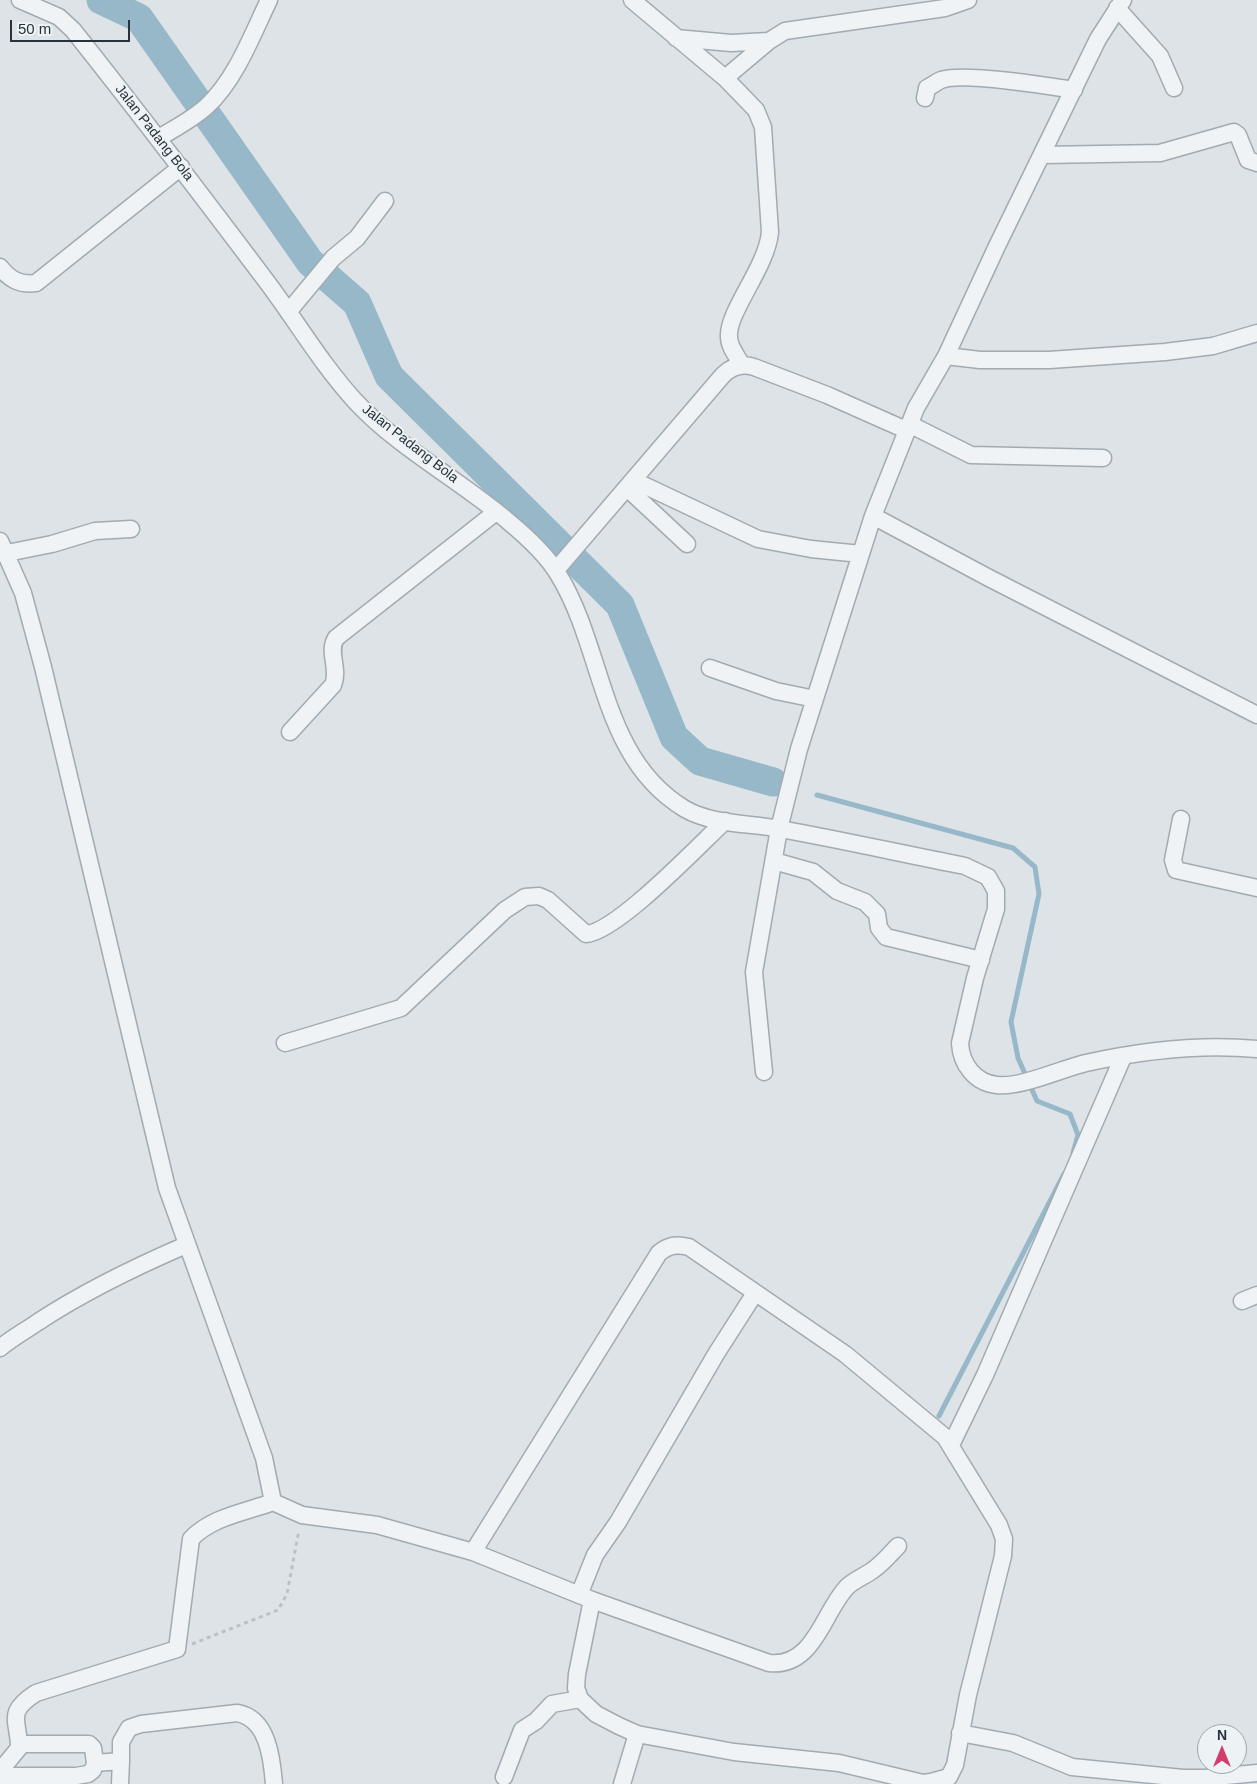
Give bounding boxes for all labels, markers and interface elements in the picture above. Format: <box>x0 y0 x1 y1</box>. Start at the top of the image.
scale bar <box>12 10 132 42</box>
text: 50 m <box>18 20 51 37</box>
street label: Jalan Padang Bola <box>111 82 197 184</box>
street label: Jalan Padang Bola <box>359 401 461 487</box>
north arrow <box>1197 1724 1247 1774</box>
text: N <box>1217 1727 1227 1743</box>

